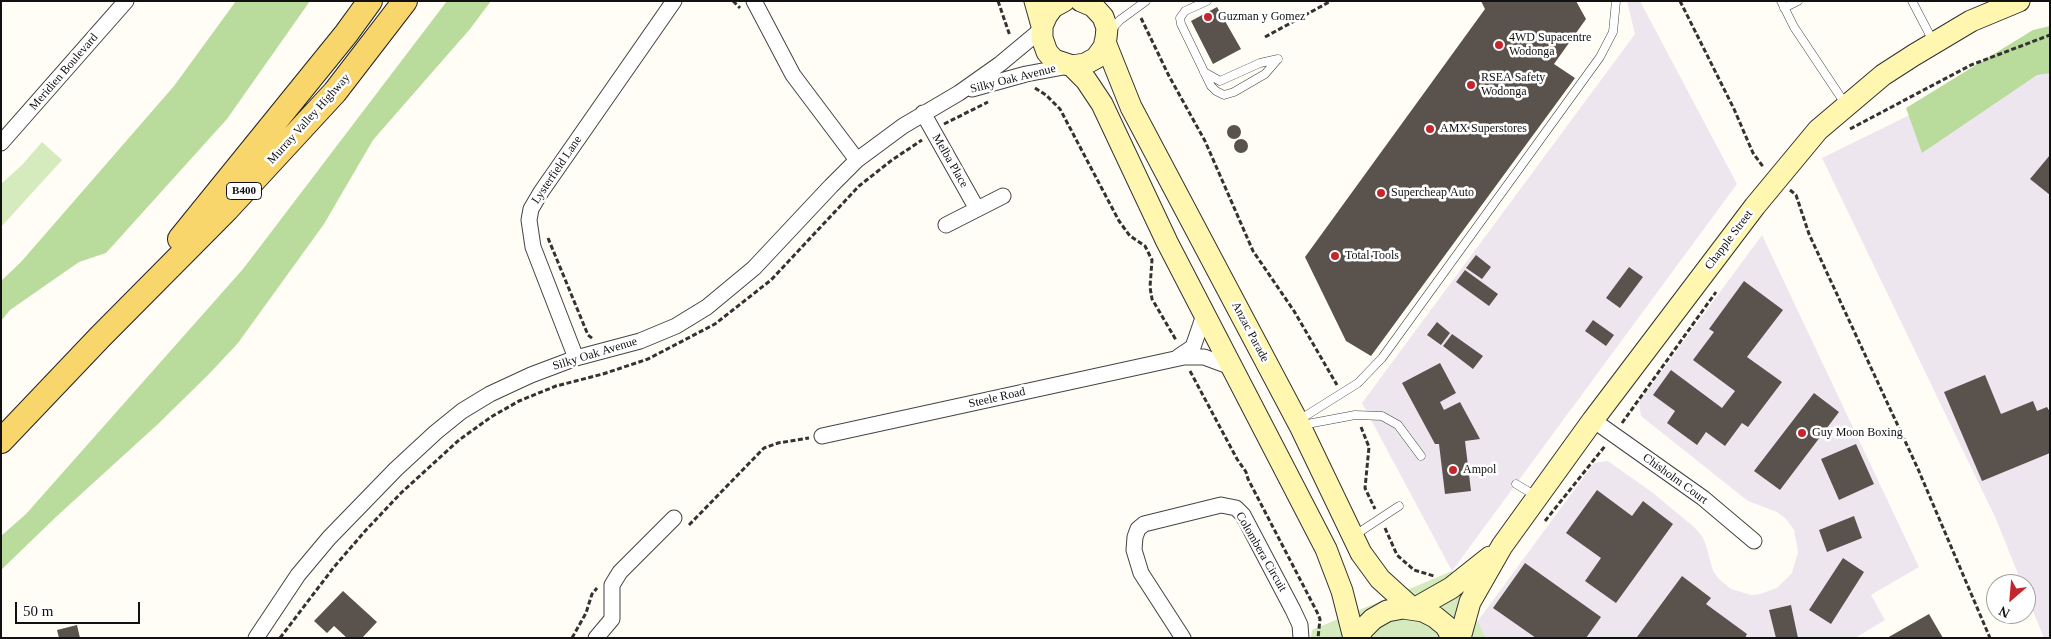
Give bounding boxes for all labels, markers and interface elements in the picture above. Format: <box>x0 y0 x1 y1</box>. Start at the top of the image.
place label: Guzman y Gomez <box>1218 10 1305 24</box>
marker: Guzman y Gomez <box>1202 11 1214 23</box>
street label: Meridien Boulevard <box>27 31 101 113</box>
place label: 4WD Supacentre Wodonga <box>1509 31 1591 59</box>
marker: 4WD Supacentre Wodonga <box>1493 39 1505 51</box>
street label: Silky Oak Avenue <box>969 61 1057 97</box>
street label: Murray Valley Highway <box>265 71 353 167</box>
place label: RSEA Safety Wodonga <box>1481 71 1545 99</box>
marker: RSEA Safety Wodonga <box>1465 79 1477 91</box>
place label: AMX Superstores <box>1440 122 1527 136</box>
marker: AMX Superstores <box>1424 123 1436 135</box>
street label: Melba Place <box>929 132 971 190</box>
street label: Lysterfield Lane <box>529 133 585 207</box>
road number: B400 <box>226 182 262 200</box>
place label: Supercheap Auto <box>1391 186 1474 200</box>
marker: Supercheap Auto <box>1375 187 1387 199</box>
street label: Chapple Street <box>1702 207 1756 273</box>
place label: Total Tools <box>1345 249 1399 263</box>
marker: Total Tools <box>1329 250 1341 262</box>
street label: Anzac Parade <box>1228 299 1272 365</box>
street label: Silky Oak Avenue <box>551 334 639 374</box>
street label: Steele Road <box>967 385 1027 411</box>
place label: Guy Moon Boxing <box>1812 426 1903 440</box>
marker: Guy Moon Boxing <box>1796 427 1808 439</box>
street label: Chisholm Court <box>1640 451 1710 507</box>
place label: Ampol <box>1463 463 1496 477</box>
marker: Ampol <box>1447 464 1459 476</box>
street label: Colombera Circuit <box>1232 510 1290 594</box>
north arrow <box>1986 574 2036 624</box>
scale bar <box>18 592 142 624</box>
text: 50 m <box>23 603 53 619</box>
text: N <box>1997 603 2012 621</box>

